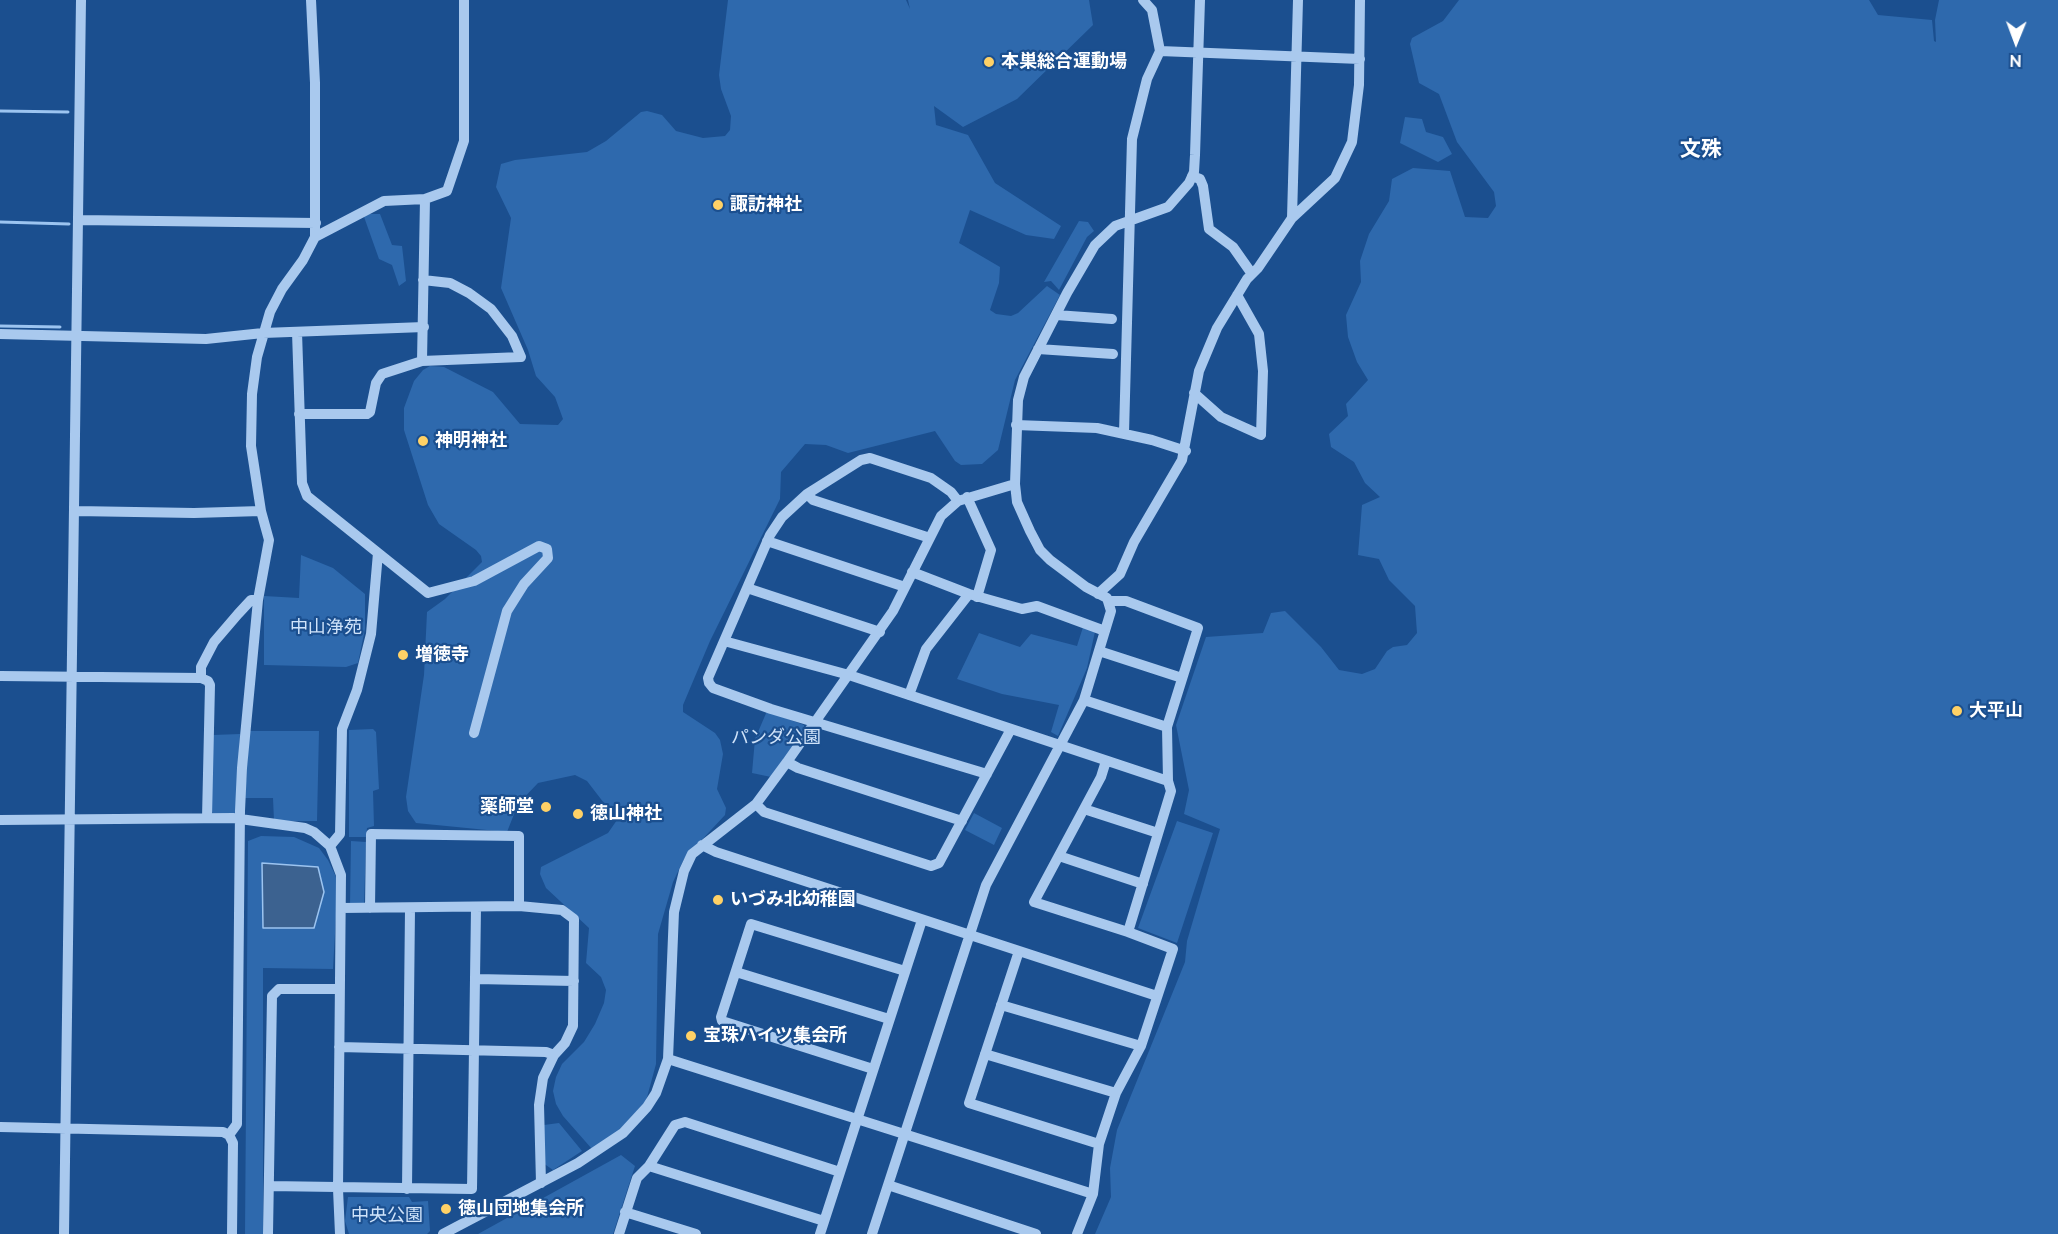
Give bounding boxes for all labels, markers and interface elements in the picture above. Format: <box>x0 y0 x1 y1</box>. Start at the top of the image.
north arrow <box>1986 12 2046 72</box>
place label: 本巣総合運動場 <box>1001 51 1127 73</box>
text: N <box>2009 51 2022 70</box>
marker: 本巣総合運動場 <box>982 55 996 69</box>
district label: 文殊 <box>1680 137 1722 163</box>
place label: 諏訪神社 <box>730 194 802 216</box>
marker: 諏訪神社 <box>711 198 725 212</box>
place label: 神明神社 <box>435 430 507 452</box>
marker: 神明神社 <box>416 434 430 448</box>
park label: 中山浄苑 <box>290 617 362 639</box>
place label: 増徳寺 <box>415 644 469 666</box>
marker: 増徳寺 <box>396 648 410 662</box>
place label: 大平山 <box>1969 700 2023 722</box>
marker: 大平山 <box>1950 704 1964 718</box>
park label: パンダ公園 <box>731 727 821 749</box>
place label: 薬師堂 <box>480 796 534 818</box>
marker: 薬師堂 <box>539 800 553 814</box>
place label: 徳山神社 <box>590 803 662 825</box>
marker: 徳山神社 <box>571 807 585 821</box>
place label: いづみ北幼稚園 <box>730 889 856 911</box>
marker: いづみ北幼稚園 <box>711 893 725 907</box>
place label: 宝珠ハイツ集会所 <box>703 1025 847 1047</box>
marker: 宝珠ハイツ集会所 <box>684 1029 698 1043</box>
place label: 徳山団地集会所 <box>458 1198 584 1220</box>
marker: 徳山団地集会所 <box>439 1202 453 1216</box>
park label: 中央公園 <box>351 1205 423 1227</box>

